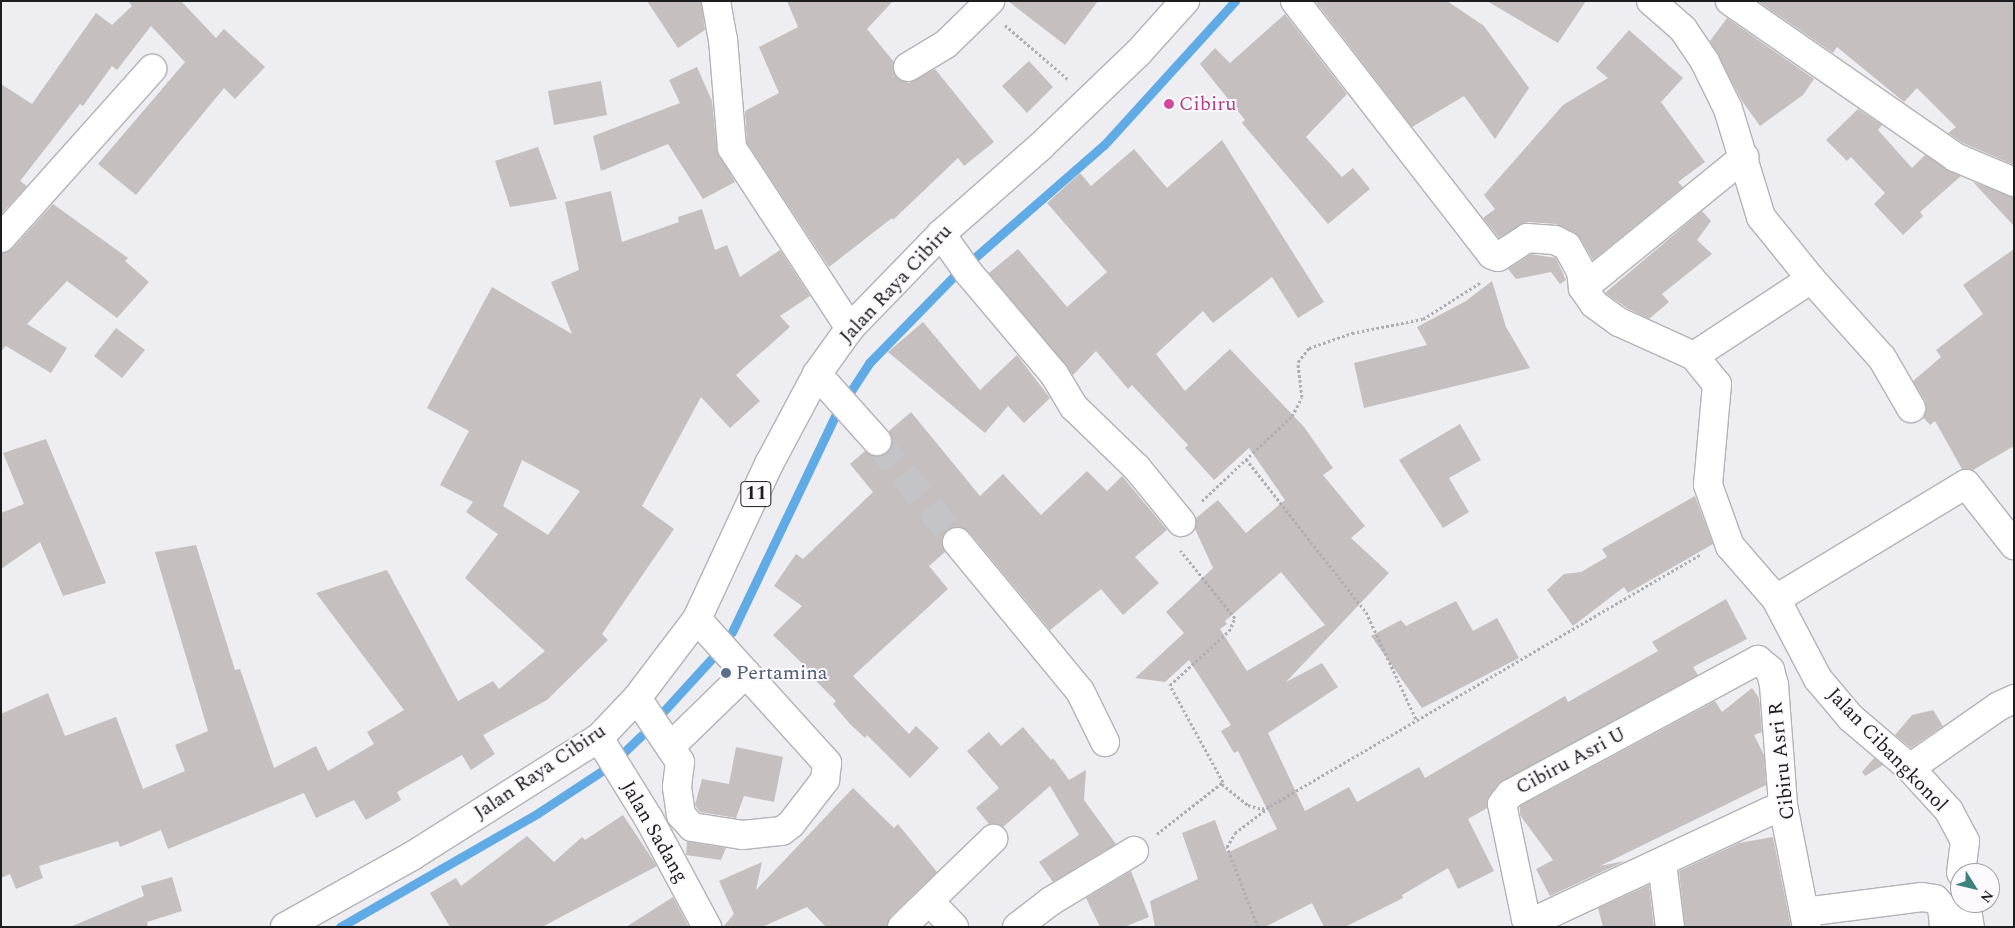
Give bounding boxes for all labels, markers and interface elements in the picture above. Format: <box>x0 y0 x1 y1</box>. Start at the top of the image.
place label: Cibiru <box>1179 92 1236 116</box>
marker: Cibiru <box>1163 98 1175 110</box>
street label: Jalan Raya Cibiru <box>835 219 957 349</box>
road number: 11 <box>740 478 772 510</box>
place label: Pertamina <box>736 661 828 685</box>
marker: Pertamina <box>720 667 732 679</box>
street label: Jalan Cibangkonol <box>1822 683 1952 817</box>
street label: Cibiru Asri R <box>1764 701 1800 821</box>
street label: Jalan Raya Cibiru <box>469 719 611 825</box>
street label: Cibiru Asri U <box>1512 722 1630 800</box>
street label: Jalan Sadang <box>615 777 693 887</box>
north arrow <box>1950 863 2000 913</box>
text: N <box>1975 886 1999 907</box>

